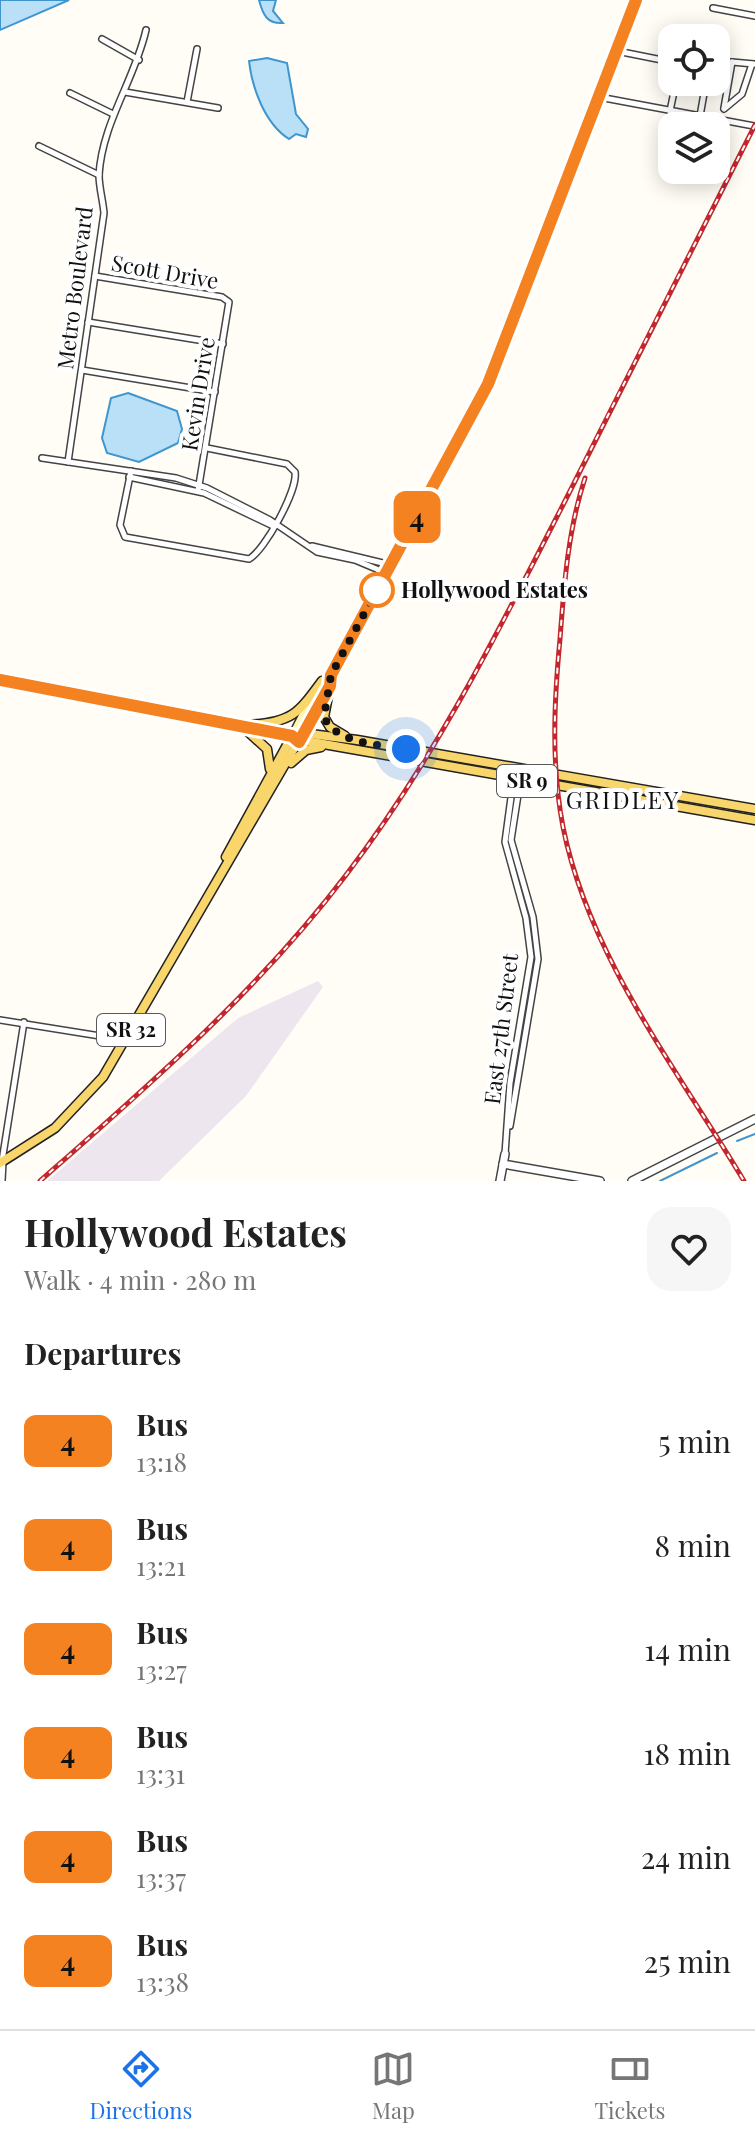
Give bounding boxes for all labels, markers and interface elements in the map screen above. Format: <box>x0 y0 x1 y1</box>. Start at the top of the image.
map controls <box>658 24 730 184</box>
button: locate <box>658 24 730 96</box>
button: layers <box>658 112 730 184</box>
street label: Metro Boulevard <box>49 204 99 371</box>
street label: Scott Drive <box>109 247 221 295</box>
street label: Kevin Drive <box>173 335 221 453</box>
line badge: 4 <box>391 491 443 543</box>
text: 4 <box>410 498 424 535</box>
marker: Hollywood Estates <box>360 573 394 607</box>
place label: Hollywood Estates <box>401 574 588 604</box>
your location <box>386 729 426 769</box>
road number: SR 9 <box>497 765 557 797</box>
district label: GRIDLEY <box>566 783 680 815</box>
street label: East 27th Street <box>476 951 524 1106</box>
road number: SR 32 <box>97 1014 165 1046</box>
text: Hollywood Estates <box>24 1206 347 1257</box>
button: heart <box>647 1207 731 1291</box>
text: Walk · 4 min · 280 m <box>24 1262 256 1297</box>
text: Departures <box>24 1333 181 1373</box>
text: Bus <box>136 1404 188 1444</box>
text: 5 min <box>658 1421 731 1461</box>
text: 4 <box>61 1422 75 1459</box>
text: 13:18 <box>136 1444 187 1479</box>
text: Bus <box>136 1508 188 1548</box>
text: 8 min <box>655 1525 731 1565</box>
text: 4 <box>61 1526 75 1563</box>
text: 13:21 <box>136 1548 186 1583</box>
text: Bus <box>136 1612 188 1652</box>
text: 14 min <box>644 1629 731 1669</box>
text: 4 <box>61 1630 75 1667</box>
text: 13:27 <box>136 1652 187 1687</box>
text: Bus <box>136 1716 188 1756</box>
text: 18 min <box>643 1733 731 1773</box>
text: 4 <box>61 1734 75 1771</box>
text: 13:31 <box>136 1756 185 1791</box>
text: Bus <box>136 1820 188 1860</box>
text: 24 min <box>641 1837 731 1877</box>
text: 4 <box>61 1838 75 1875</box>
text: 13:37 <box>136 1860 186 1895</box>
text: Bus <box>136 1924 188 1964</box>
text: 25 min <box>644 1941 731 1981</box>
text: 4 <box>61 1942 75 1979</box>
text: 13:38 <box>136 1964 189 1999</box>
tab: Directions <box>90 2047 192 2125</box>
tab: Map <box>371 2047 415 2125</box>
tab: Tickets <box>594 2047 665 2125</box>

